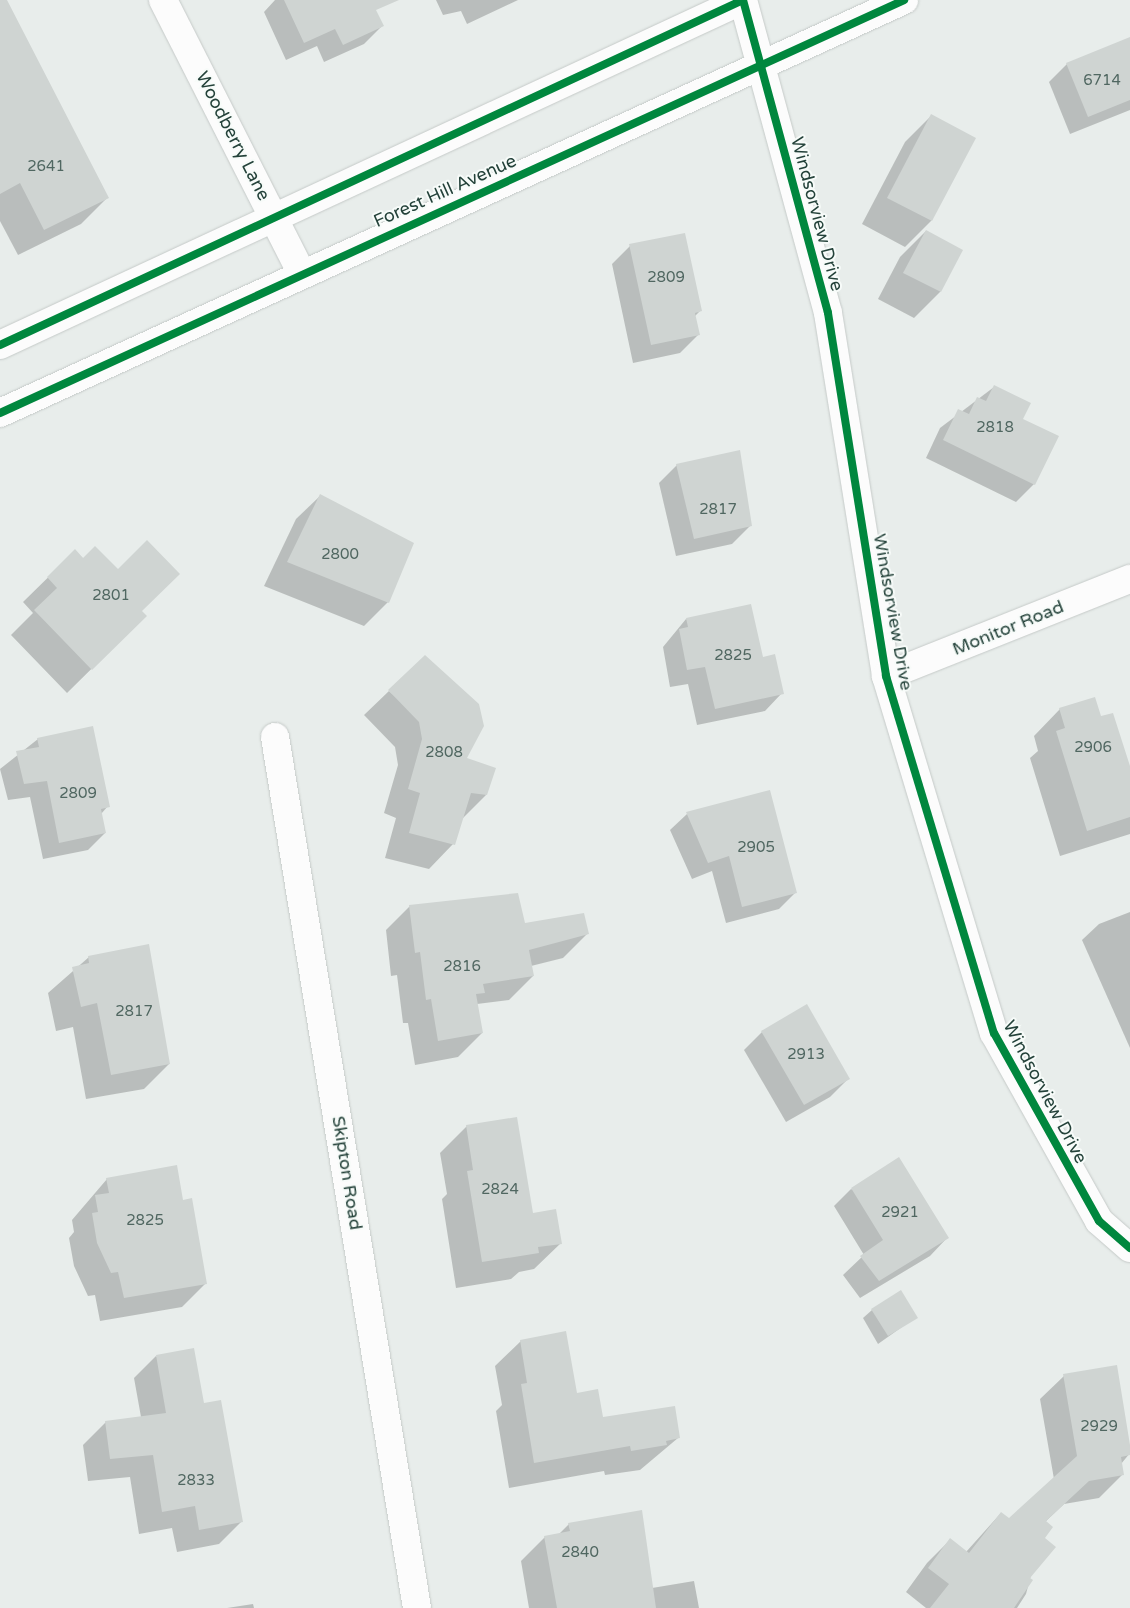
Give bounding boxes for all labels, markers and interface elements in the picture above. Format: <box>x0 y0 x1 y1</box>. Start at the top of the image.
street label: Woodberry Lane <box>191 68 275 204</box>
house number: 6714 <box>1083 72 1121 90</box>
street label: Windsorview Drive <box>786 135 848 293</box>
street label: Forest Hill Avenue <box>370 150 520 232</box>
house number: 2641 <box>27 158 65 176</box>
house number: 2809 <box>647 269 685 287</box>
house number: 2818 <box>976 419 1014 437</box>
house number: 2817 <box>699 501 737 519</box>
street label: Windsorview Drive <box>869 532 917 692</box>
house number: 2800 <box>321 546 359 564</box>
house number: 2801 <box>92 587 130 605</box>
street label: Monitor Road <box>949 596 1067 660</box>
house number: 2825 <box>714 647 752 665</box>
house number: 2906 <box>1074 739 1112 757</box>
house number: 2808 <box>425 744 463 762</box>
house number: 2809 <box>59 785 97 803</box>
house number: 2905 <box>737 839 775 857</box>
house number: 2816 <box>443 958 481 976</box>
house number: 2817 <box>115 1003 153 1021</box>
street label: Windsorview Drive <box>998 1017 1092 1167</box>
house number: 2913 <box>787 1046 825 1064</box>
street label: Skipton Road <box>327 1114 367 1232</box>
house number: 2824 <box>481 1181 519 1199</box>
house number: 2921 <box>881 1204 919 1222</box>
house number: 2825 <box>126 1212 164 1230</box>
house number: 2929 <box>1080 1418 1118 1436</box>
house number: 2833 <box>177 1472 215 1490</box>
house number: 2840 <box>561 1544 599 1562</box>

